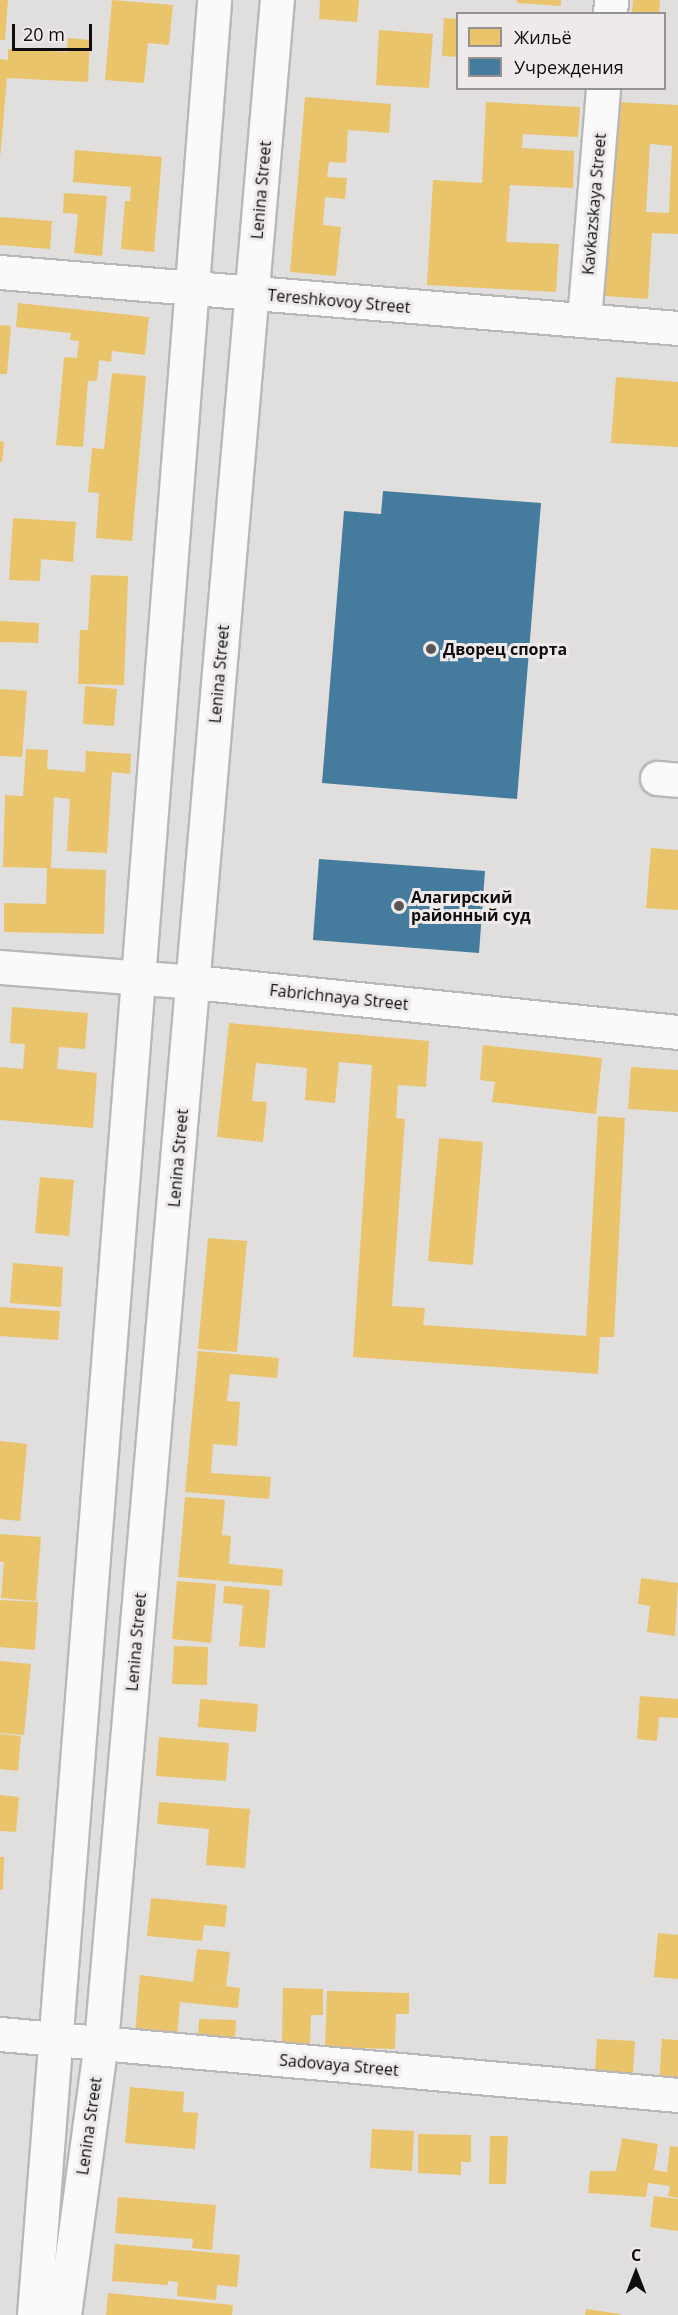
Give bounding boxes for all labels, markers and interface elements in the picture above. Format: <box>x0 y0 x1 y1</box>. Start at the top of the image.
scale bar <box>15 12 94 50</box>
legend <box>456 12 666 90</box>
text: 20 m <box>23 22 65 46</box>
text: Жильё <box>514 25 572 49</box>
text: Учреждения <box>514 55 624 79</box>
street label: Kavkazskaya Street <box>578 132 610 276</box>
street label: Lenina Street <box>247 140 275 240</box>
street label: Tereshkovoy Street <box>267 285 411 317</box>
street label: Lenina Street <box>205 624 233 724</box>
place label: Дворец спорта <box>443 639 567 659</box>
marker: Дворец спорта <box>424 642 438 656</box>
place label: Алагирский районный суд <box>411 887 531 925</box>
marker: Алагирский районный суд <box>392 899 406 913</box>
street label: Fabrichnaya Street <box>269 980 409 1014</box>
street label: Lenina Street <box>164 1108 192 1208</box>
street label: Lenina Street <box>122 1592 150 1692</box>
street label: Sadovaya Street <box>279 2050 399 2080</box>
street label: Lenina Street <box>73 2076 105 2176</box>
north arrow <box>606 2243 666 2303</box>
text: С <box>631 2244 641 2266</box>

